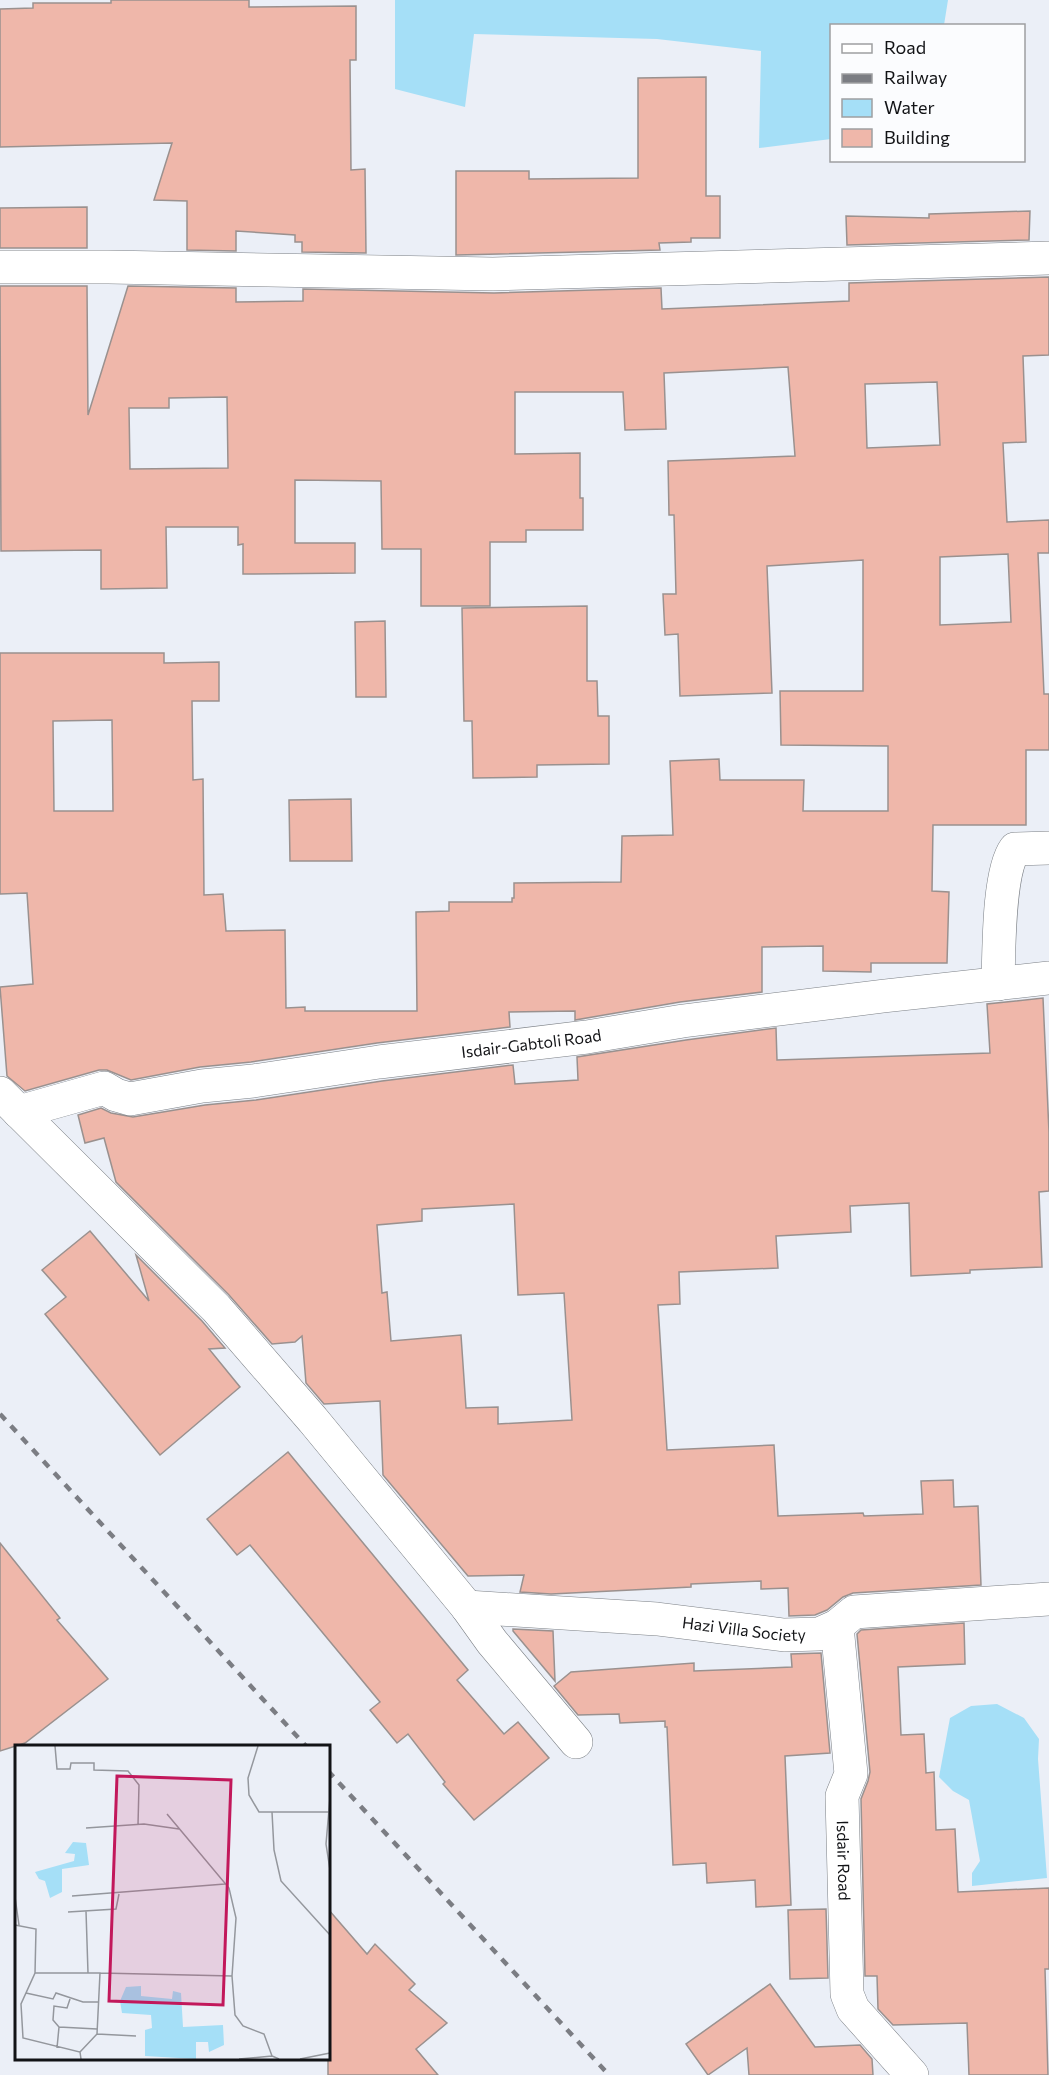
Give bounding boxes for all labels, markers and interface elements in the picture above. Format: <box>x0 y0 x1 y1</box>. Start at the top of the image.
legend <box>830 24 1025 162</box>
text: Road <box>884 36 926 58</box>
text: Railway <box>884 66 947 88</box>
text: Water <box>884 96 935 118</box>
text: Building <box>884 126 950 148</box>
street label: Isdair-Gabtoli Road <box>460 1025 603 1061</box>
street label: Hazi Villa Society <box>681 1612 806 1644</box>
inset map <box>15 1745 330 2060</box>
street label: Isdair Road <box>834 1820 855 1901</box>

